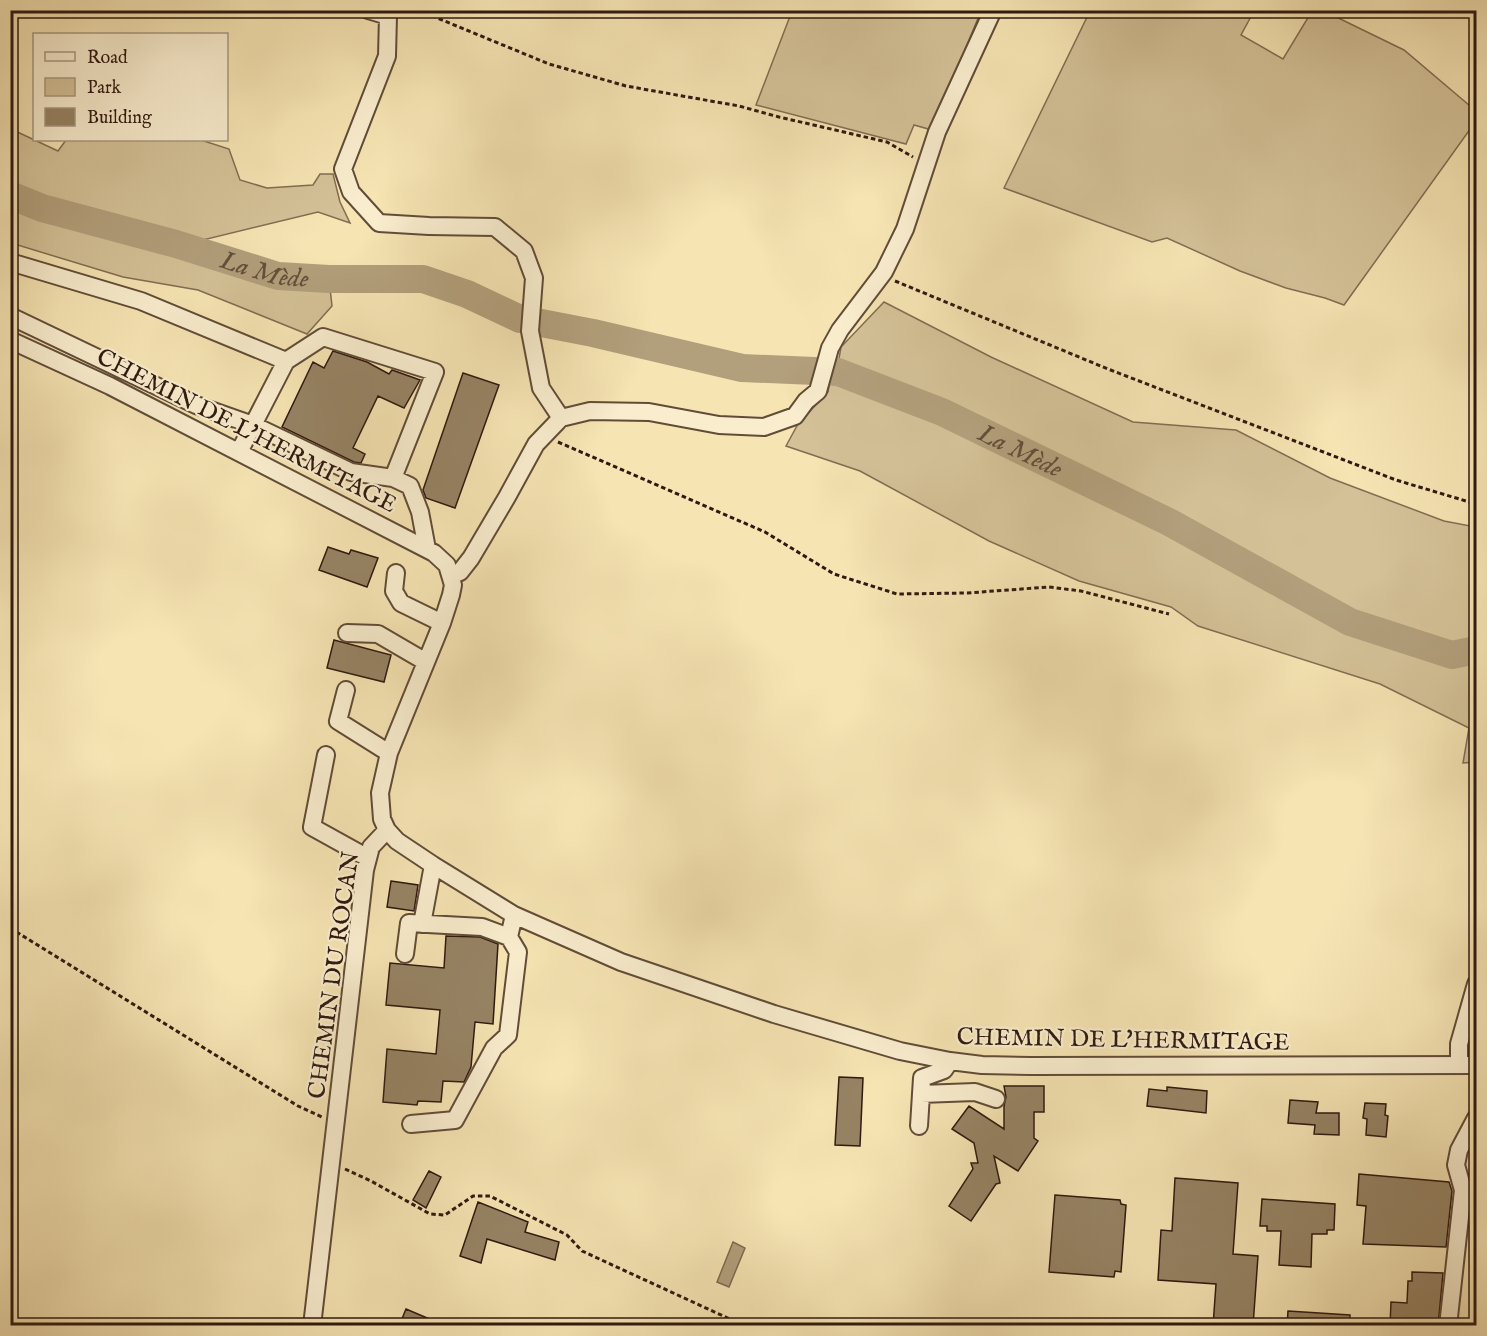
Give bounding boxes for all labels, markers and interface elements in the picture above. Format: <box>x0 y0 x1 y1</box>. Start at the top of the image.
legend <box>33 33 228 141</box>
text: Road <box>87 47 128 70</box>
text: Park <box>87 77 122 100</box>
text: Building <box>87 107 152 130</box>
water label: La Mède <box>215 244 310 296</box>
street label: CHEMIN DE L'HERMITAGE <box>91 342 402 521</box>
water label: La Mède <box>971 417 1068 486</box>
street label: CHEMIN DU ROCAN <box>302 849 367 1101</box>
street label: CHEMIN DE L'HERMITAGE <box>956 1022 1290 1059</box>

